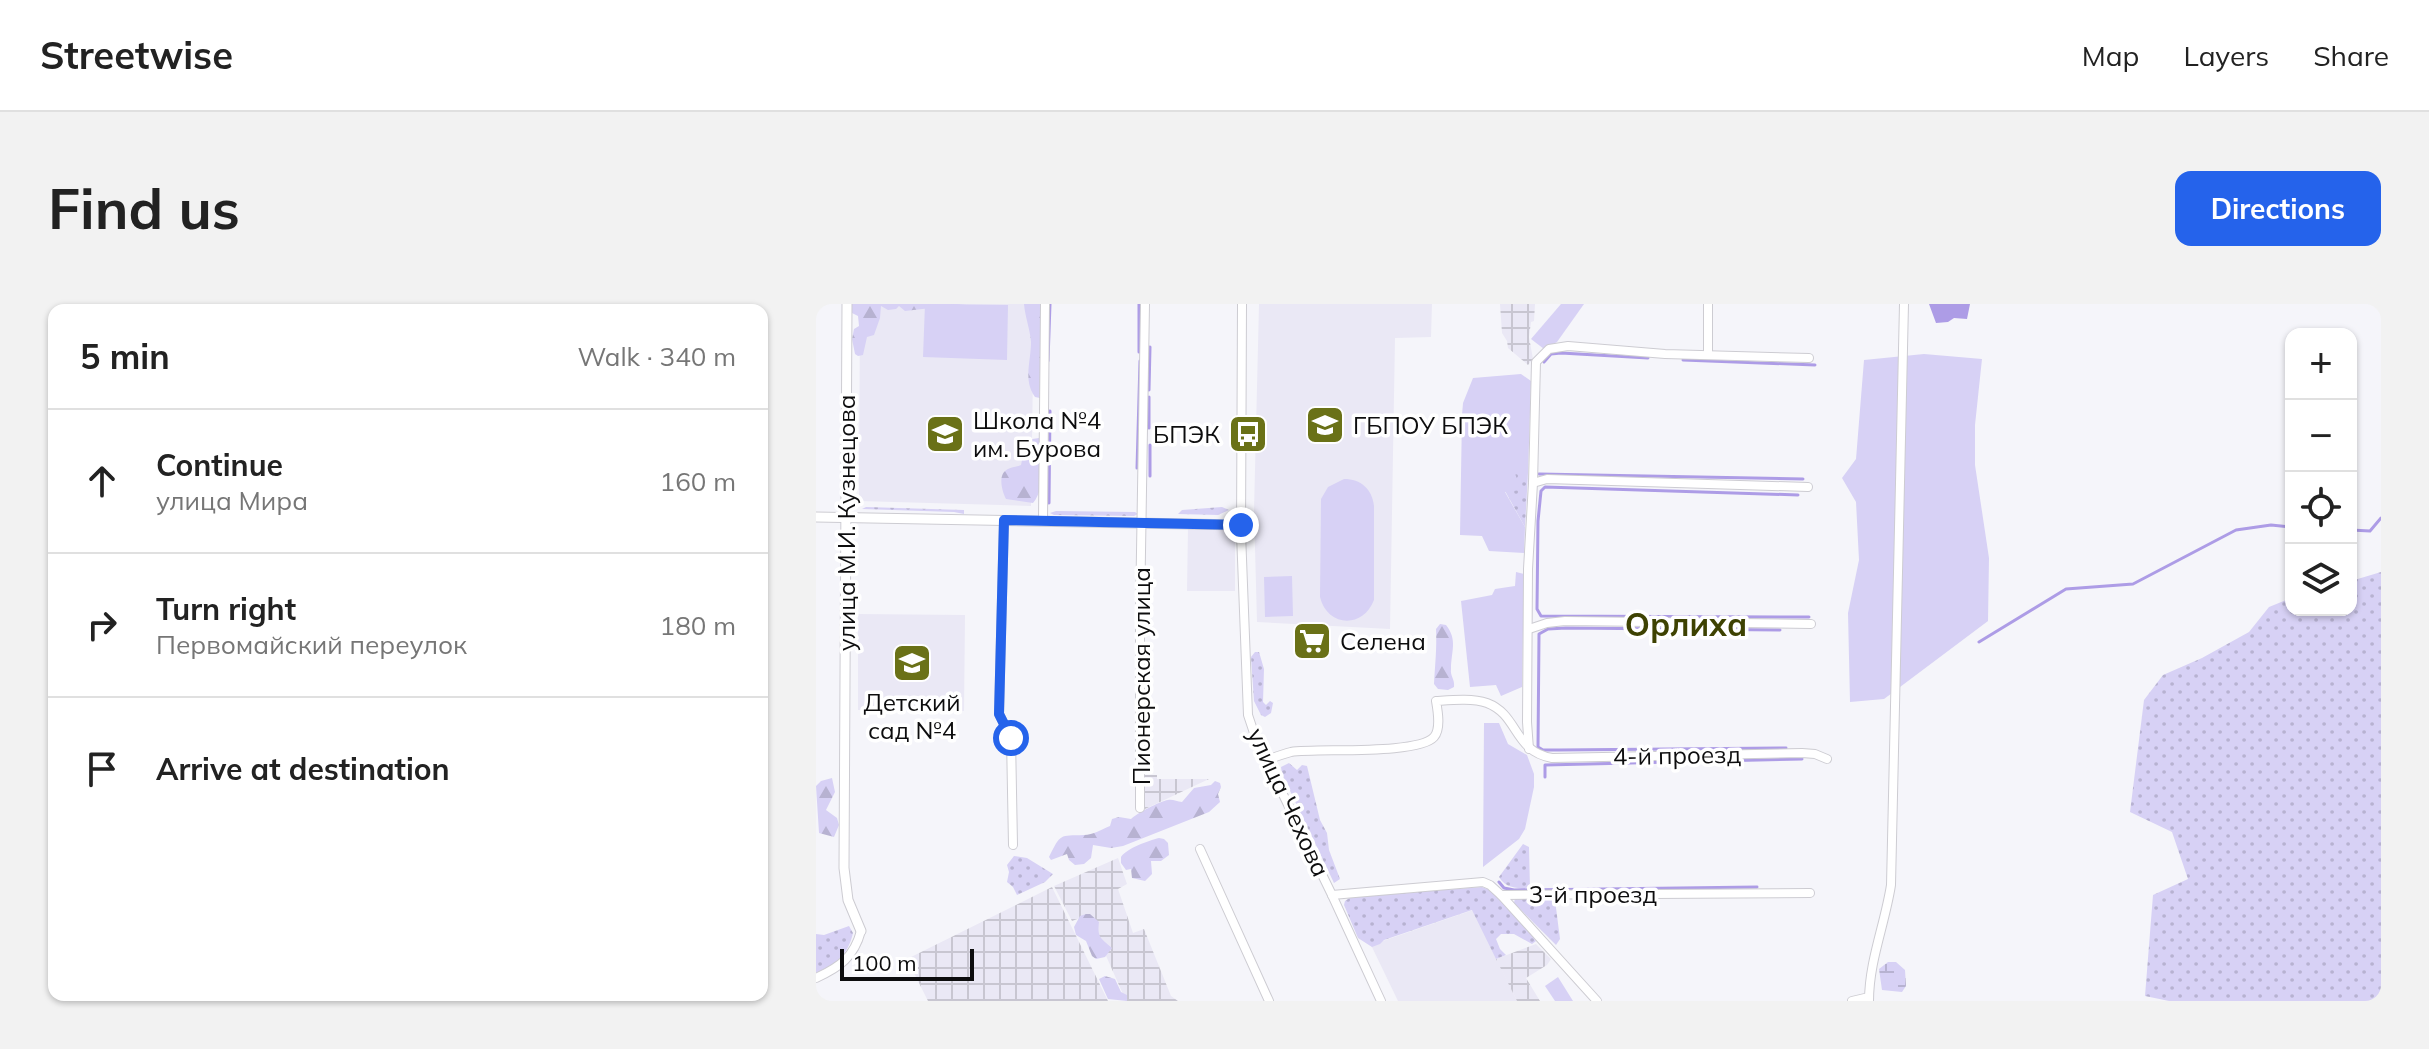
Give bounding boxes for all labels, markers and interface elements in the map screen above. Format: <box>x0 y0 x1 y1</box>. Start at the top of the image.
text: Streetwise <box>40 31 233 79</box>
text: Map <box>2082 38 2139 73</box>
text: Layers <box>2183 38 2269 73</box>
text: Share <box>2313 38 2389 73</box>
button: Directions <box>2175 171 2381 246</box>
text: Find us <box>48 173 240 243</box>
map controls <box>2285 328 2357 616</box>
button: + <box>2285 328 2357 400</box>
text: 5 min <box>80 335 170 378</box>
text: Walk · 340 m <box>577 340 736 373</box>
street label: улица М.И. Кузнецова <box>831 395 861 651</box>
button: − <box>2285 400 2357 472</box>
school or university icon: ГБПОУ БПЭК <box>1304 404 1346 446</box>
place label: Школа №4 им. Бурова <box>973 405 1101 463</box>
place label: ГБПОУ БПЭК <box>1353 410 1508 440</box>
school or university icon: Школа №4 им. Бурова <box>924 413 966 455</box>
bus stop icon: БПЭК <box>1227 413 1269 455</box>
place label: БПЭК <box>1153 419 1220 449</box>
text: Continue <box>156 446 283 484</box>
icon: ahead <box>80 459 124 503</box>
text: 160 m <box>660 465 736 498</box>
button: locate <box>2285 472 2357 544</box>
text: улица Мира <box>156 484 308 517</box>
route end <box>1223 507 1259 543</box>
button: layers <box>2285 544 2357 616</box>
street label: Пионерская улица <box>1126 567 1156 785</box>
text: Turn right <box>156 590 296 628</box>
icon: right <box>80 603 124 647</box>
district label: Орлиха <box>1625 604 1747 644</box>
text: 180 m <box>660 609 736 642</box>
supermarket icon: Селена <box>1291 620 1333 662</box>
place label: Селена <box>1340 626 1426 656</box>
text: Первомайский переулок <box>156 628 467 661</box>
school or university icon: Детский сад №4 <box>891 642 933 684</box>
place label: Детский сад №4 <box>863 687 961 745</box>
route start <box>993 720 1029 756</box>
street label: улица Чехова <box>1241 723 1337 881</box>
street label: 4-й проезд <box>1613 739 1741 771</box>
icon: arrive <box>80 747 124 791</box>
text: Arrive at destination <box>156 750 450 788</box>
street label: 3-й проезд <box>1529 879 1657 909</box>
scale bar <box>840 945 974 981</box>
text: 100 m <box>852 949 917 977</box>

